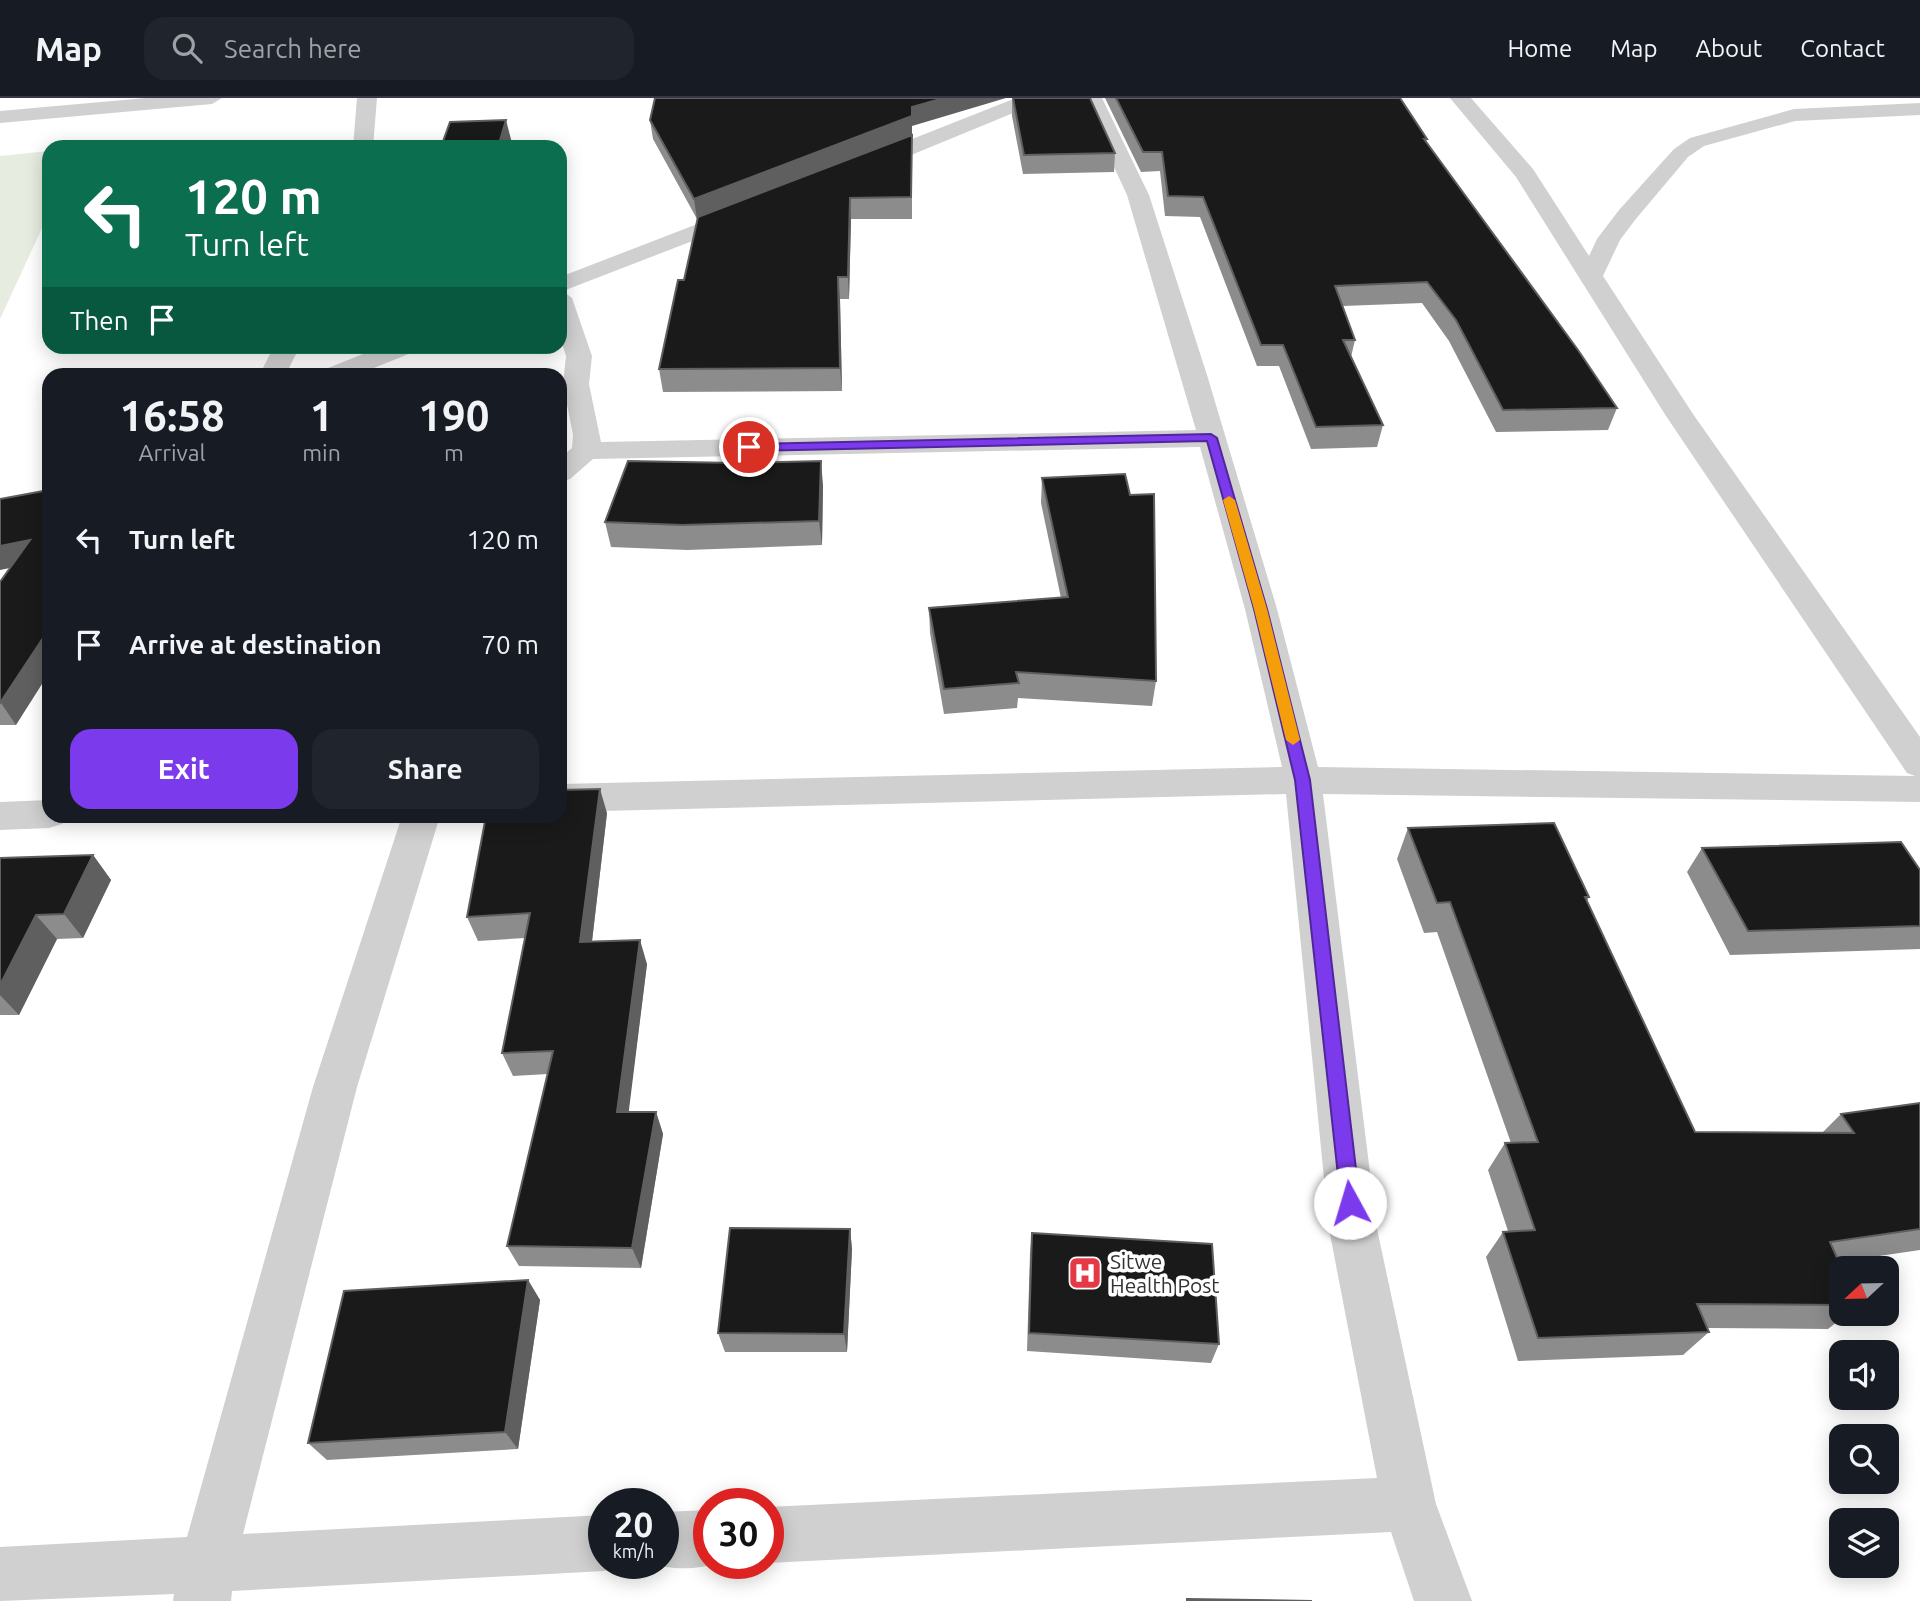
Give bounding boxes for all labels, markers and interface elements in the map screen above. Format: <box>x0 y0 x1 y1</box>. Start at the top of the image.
search box <box>144 17 634 80</box>
icon: search <box>168 29 206 67</box>
text: Map <box>35 30 102 67</box>
text: Search here <box>224 34 362 63</box>
text: Home <box>1507 35 1572 62</box>
text: Map <box>1610 35 1657 62</box>
text: About <box>1695 35 1762 62</box>
text: Contact <box>1800 35 1885 62</box>
icon: left <box>70 168 161 259</box>
text: 120 m <box>185 168 322 223</box>
text: Turn left <box>185 226 309 262</box>
icon: arrive <box>143 301 181 339</box>
text: Then <box>70 306 129 335</box>
text: 16:58 <box>120 392 225 439</box>
text: 1 <box>310 392 333 439</box>
text: 190 <box>418 392 489 439</box>
pin <box>719 417 779 477</box>
icon: arrive <box>730 428 768 466</box>
text: Arrival <box>139 440 206 465</box>
text: min <box>302 440 341 465</box>
text: m <box>444 440 464 465</box>
icon: left <box>70 521 108 559</box>
text: Turn left <box>129 525 235 554</box>
text: 120 m <box>467 525 539 554</box>
icon: arrive <box>70 626 108 664</box>
text: Arrive at destination <box>129 630 382 659</box>
text: 70 m <box>481 630 539 659</box>
button: Exit <box>70 729 298 809</box>
button: Share <box>312 729 539 809</box>
position arrow <box>1313 1166 1387 1240</box>
place label: Sitwe Health Post <box>1110 1249 1220 1297</box>
hospital icon: Sitwe Health Post <box>1066 1254 1104 1292</box>
north arrow <box>1829 1256 1899 1326</box>
map controls <box>1829 1256 1899 1578</box>
button: sound <box>1829 1340 1899 1410</box>
button: search <box>1829 1424 1899 1494</box>
speed limit sign: 30 <box>693 1488 784 1579</box>
text: 20 <box>614 1504 653 1544</box>
button: layers <box>1829 1508 1899 1578</box>
text: km/h <box>613 1541 654 1561</box>

